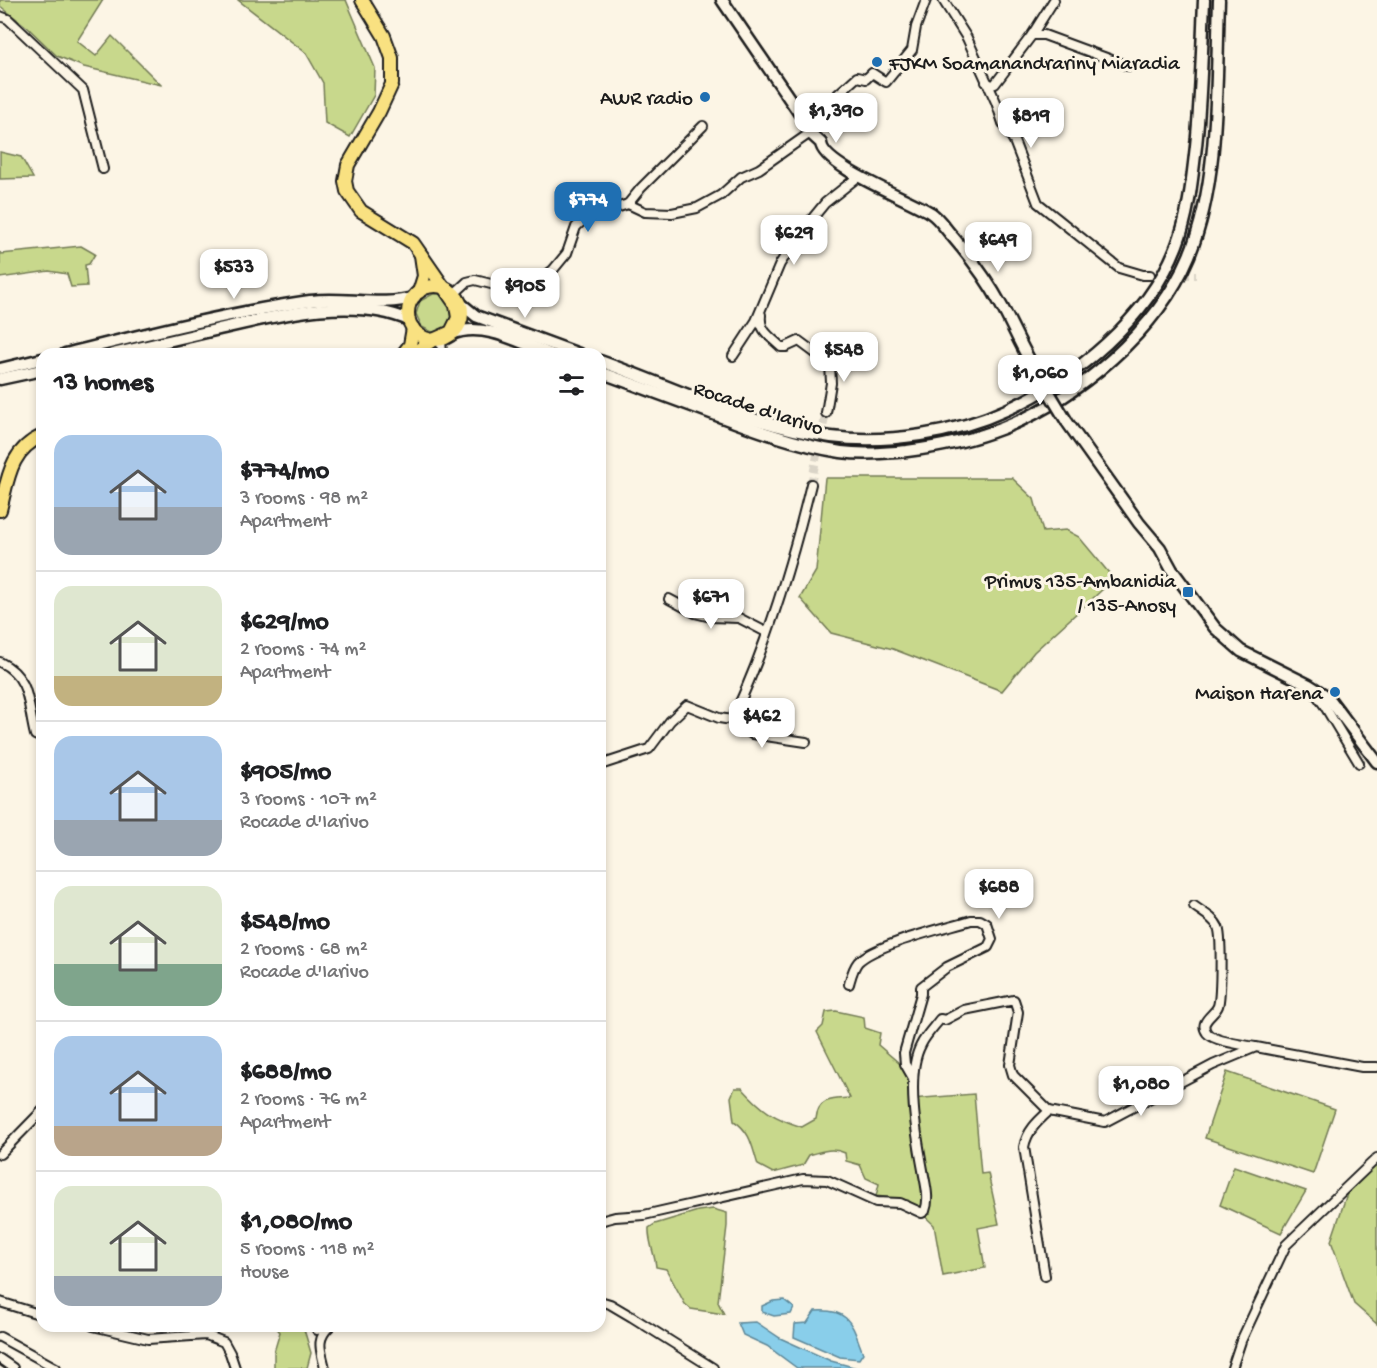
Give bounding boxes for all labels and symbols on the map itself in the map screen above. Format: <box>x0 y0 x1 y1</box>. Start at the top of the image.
place label: FJKM Soamanandrariny Miaradia <box>888 53 1181 78</box>
marker: FJKM Soamanandrariny Miaradia <box>870 55 884 69</box>
place label: AWR radio <box>600 88 693 113</box>
marker: AWR radio <box>698 90 712 104</box>
pin: $1,390 <box>787 93 885 144</box>
pin: $819 <box>995 98 1067 149</box>
pin: $774 <box>552 182 624 233</box>
pin: $629 <box>758 215 830 266</box>
pin: $649 <box>962 222 1034 273</box>
pin: $533 <box>198 249 270 300</box>
pin: $905 <box>489 268 561 319</box>
pin: $548 <box>808 332 880 383</box>
pin: $1,060 <box>991 355 1089 406</box>
street label: Rocade d'Iarivo <box>690 378 826 443</box>
place label: Primus 135-Ambanidia / 135-Anosy <box>984 571 1177 620</box>
pin: $671 <box>675 579 747 630</box>
marker: Primus 135-Ambanidia / 135-Anosy <box>1181 585 1195 599</box>
place label: Maison Harena <box>1195 683 1324 708</box>
marker: Maison Harena <box>1328 685 1342 699</box>
pin: $462 <box>726 698 798 749</box>
pin: $688 <box>963 869 1035 920</box>
pin: $1,080 <box>1092 1066 1190 1117</box>

